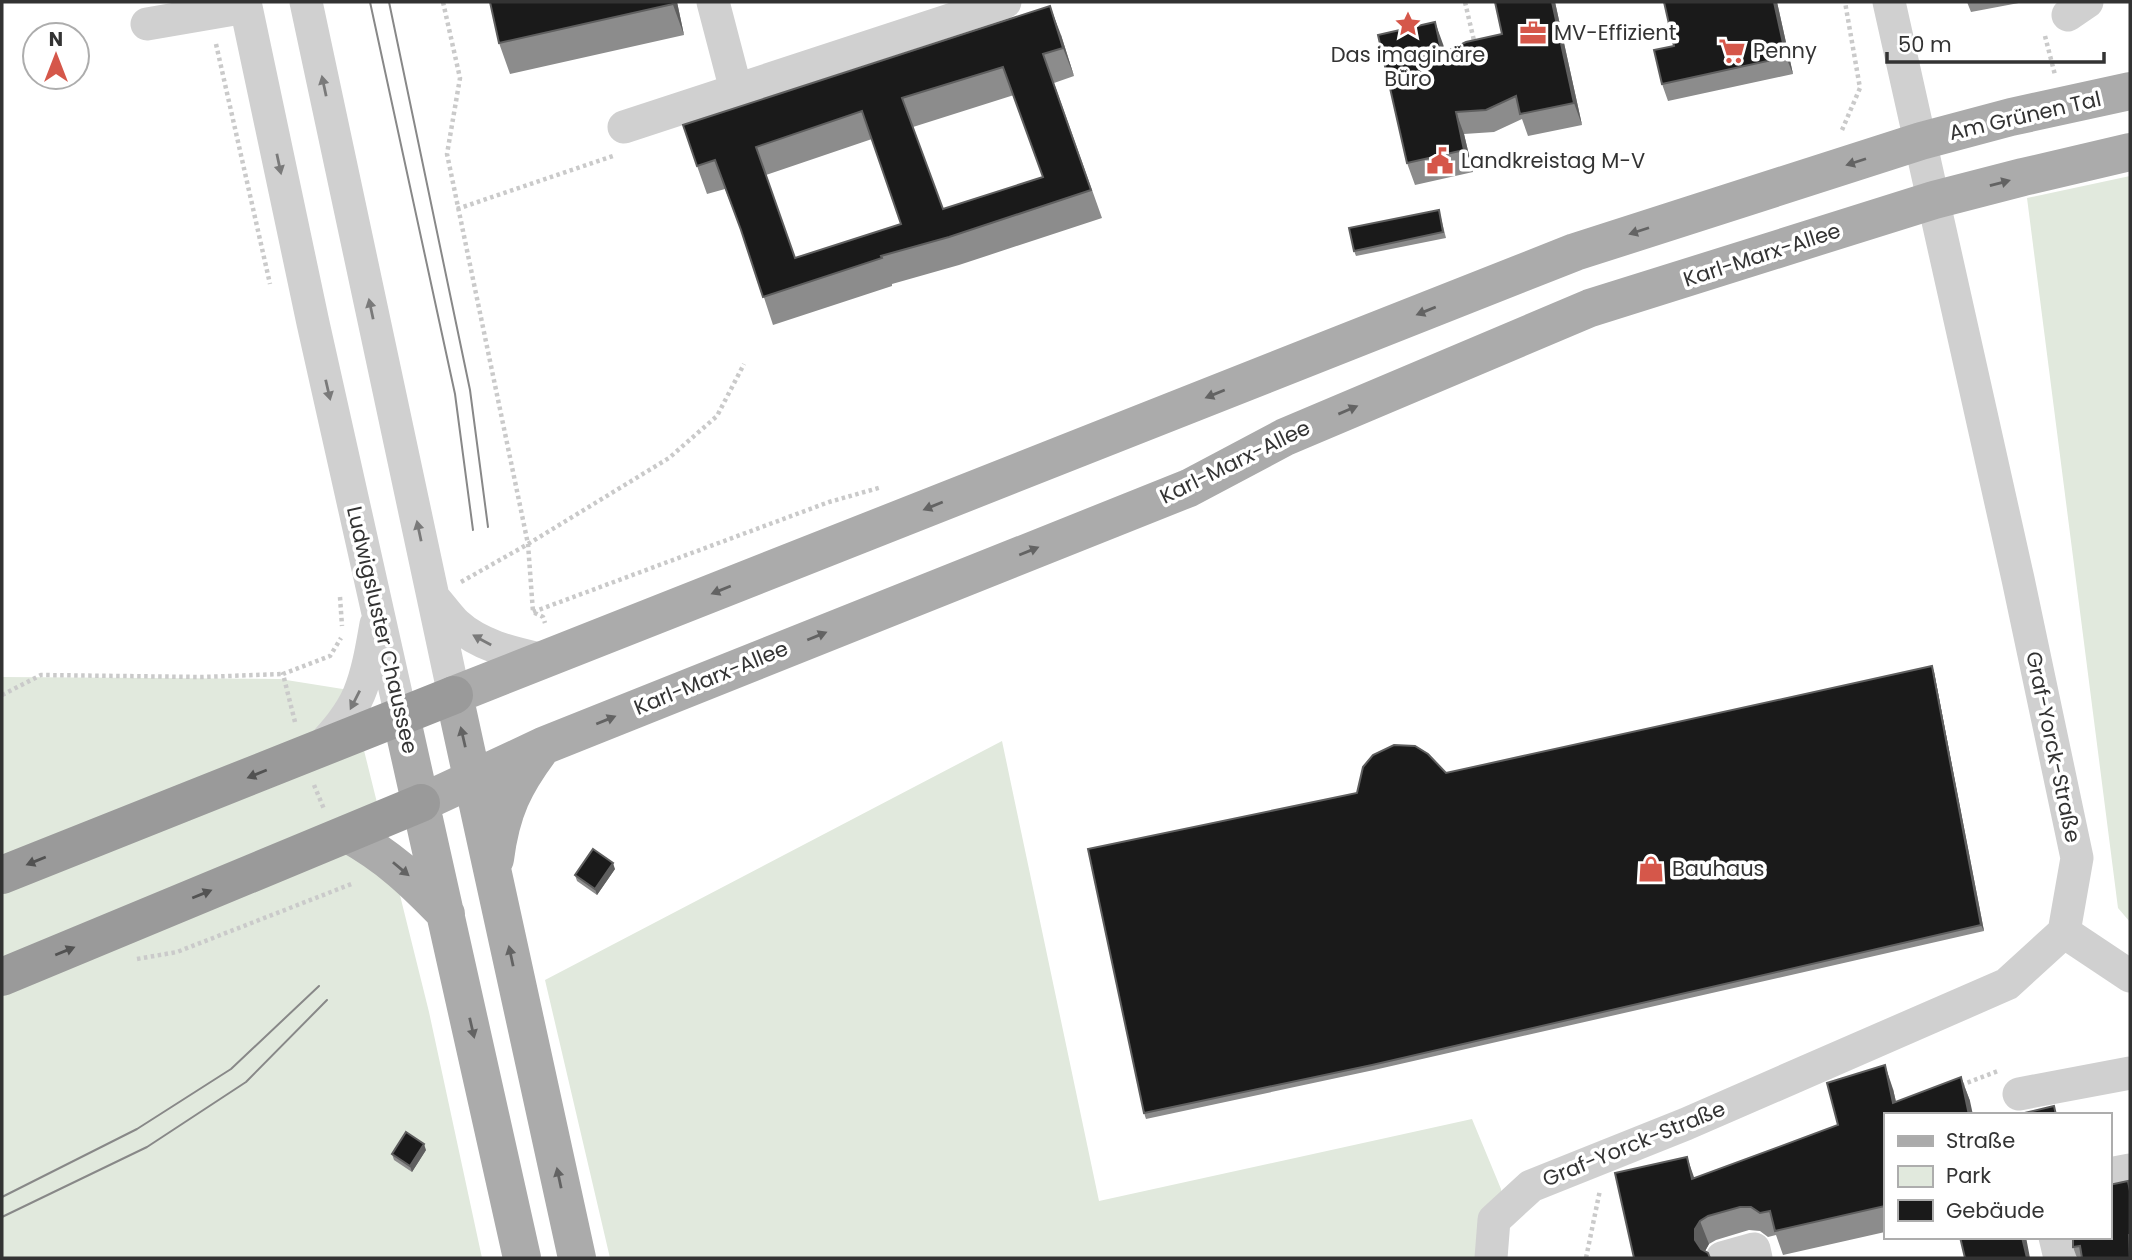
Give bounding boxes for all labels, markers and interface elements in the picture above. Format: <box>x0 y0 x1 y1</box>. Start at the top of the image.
place icon: Das imaginäre Büro <box>1393 9 1423 39</box>
office icon: MV-Effizient <box>1518 18 1548 48</box>
place label: MV-Effizient <box>1554 18 1676 47</box>
north arrow <box>21 21 91 91</box>
scale bar <box>1887 21 2104 65</box>
text: N <box>49 26 63 53</box>
text: 50 m <box>1898 30 1952 59</box>
supermarket icon: Penny <box>1717 36 1747 66</box>
place label: Penny <box>1753 36 1817 65</box>
place label: Das imaginäre Büro <box>1331 40 1485 93</box>
one-way arrow <box>318 75 329 97</box>
street label: Am Grünen Tal <box>1946 84 2104 147</box>
public building icon: Landkreistag M-V <box>1425 146 1455 176</box>
place label: Landkreistag M-V <box>1461 146 1645 175</box>
one-way arrow <box>274 153 285 175</box>
one-way arrow <box>1845 157 1866 168</box>
one-way arrow <box>1990 177 2011 187</box>
street label: Karl-Marx-Allee <box>1680 215 1844 294</box>
one-way arrow <box>1629 227 1650 237</box>
one-way arrow <box>366 298 377 320</box>
one-way arrow <box>1416 305 1437 316</box>
one-way arrow <box>323 379 334 401</box>
one-way arrow <box>1204 389 1225 400</box>
one-way arrow <box>1338 404 1359 415</box>
street label: Karl-Marx-Allee <box>1155 413 1315 510</box>
one-way arrow <box>922 501 943 512</box>
street label: Ludwigsluster Chaussee <box>340 503 425 756</box>
one-way arrow <box>414 520 425 542</box>
one-way arrow <box>1018 546 1039 557</box>
one-way arrow <box>711 585 732 596</box>
one-way arrow <box>807 630 828 641</box>
street label: Karl-Marx-Allee <box>630 633 792 722</box>
one-way arrow <box>473 634 492 646</box>
street label: Graf-Yorck-Straße <box>2019 649 2088 845</box>
one-way arrow <box>349 690 361 710</box>
one-way arrow <box>596 715 617 726</box>
one-way arrow <box>458 726 469 748</box>
one-way arrow <box>246 768 267 779</box>
shop icon: Bauhaus <box>1636 854 1666 884</box>
place label: Bauhaus <box>1672 854 1765 883</box>
one-way arrow <box>26 855 47 866</box>
one-way arrow <box>391 862 409 877</box>
one-way arrow <box>192 889 213 900</box>
one-way arrow <box>54 945 75 956</box>
one-way arrow <box>505 945 516 967</box>
one-way arrow <box>467 1017 478 1039</box>
street label: Graf-Yorck-Straße <box>1538 1094 1730 1193</box>
legend <box>1884 1113 2111 1239</box>
text: Straße <box>1946 1126 2015 1155</box>
text: Park <box>1946 1161 1991 1190</box>
one-way arrow <box>554 1167 565 1189</box>
text: Gebäude <box>1946 1196 2044 1225</box>

